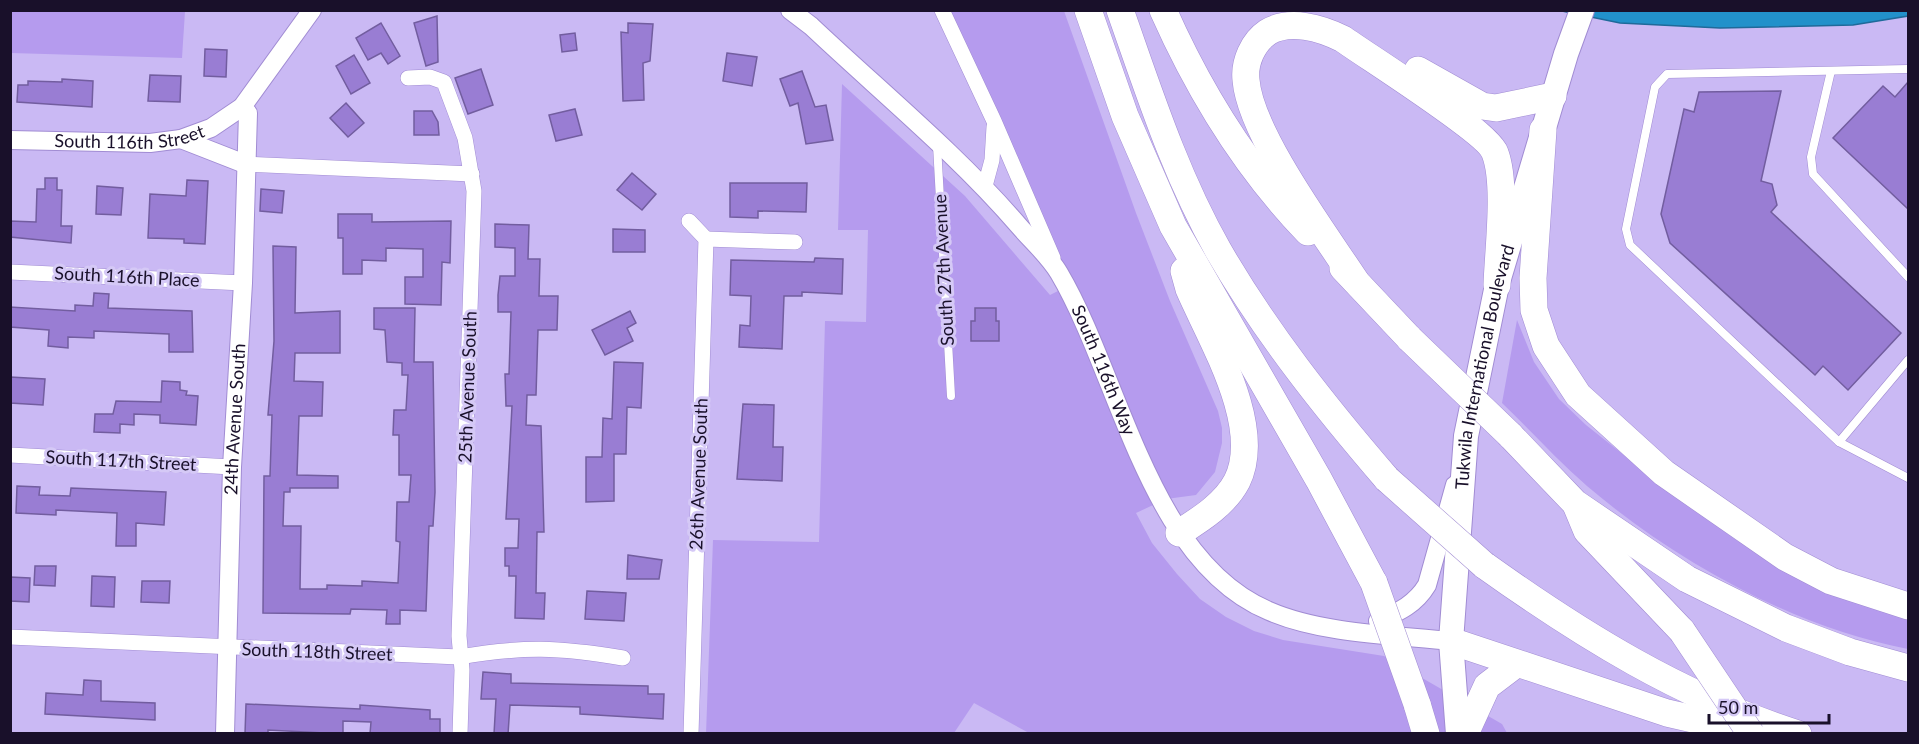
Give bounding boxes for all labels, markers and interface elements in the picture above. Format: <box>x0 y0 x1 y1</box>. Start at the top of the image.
street label: South 116th Street <box>54 119 208 153</box>
street label: South 27th Avenue <box>928 194 958 347</box>
street label: Tukwila International Boulevard <box>1450 242 1519 490</box>
street label: South 116th Place <box>54 261 200 291</box>
street label: South 116th Way <box>1067 301 1141 439</box>
street label: 25th Avenue South <box>453 311 481 463</box>
street label: 24th Avenue South <box>219 343 249 495</box>
street label: 26th Avenue South <box>684 398 712 550</box>
street label: South 117th Street <box>45 445 198 475</box>
street label: South 118th Street <box>241 637 393 665</box>
scale bar <box>1709 687 1829 725</box>
text: 50 m <box>1718 696 1758 718</box>

